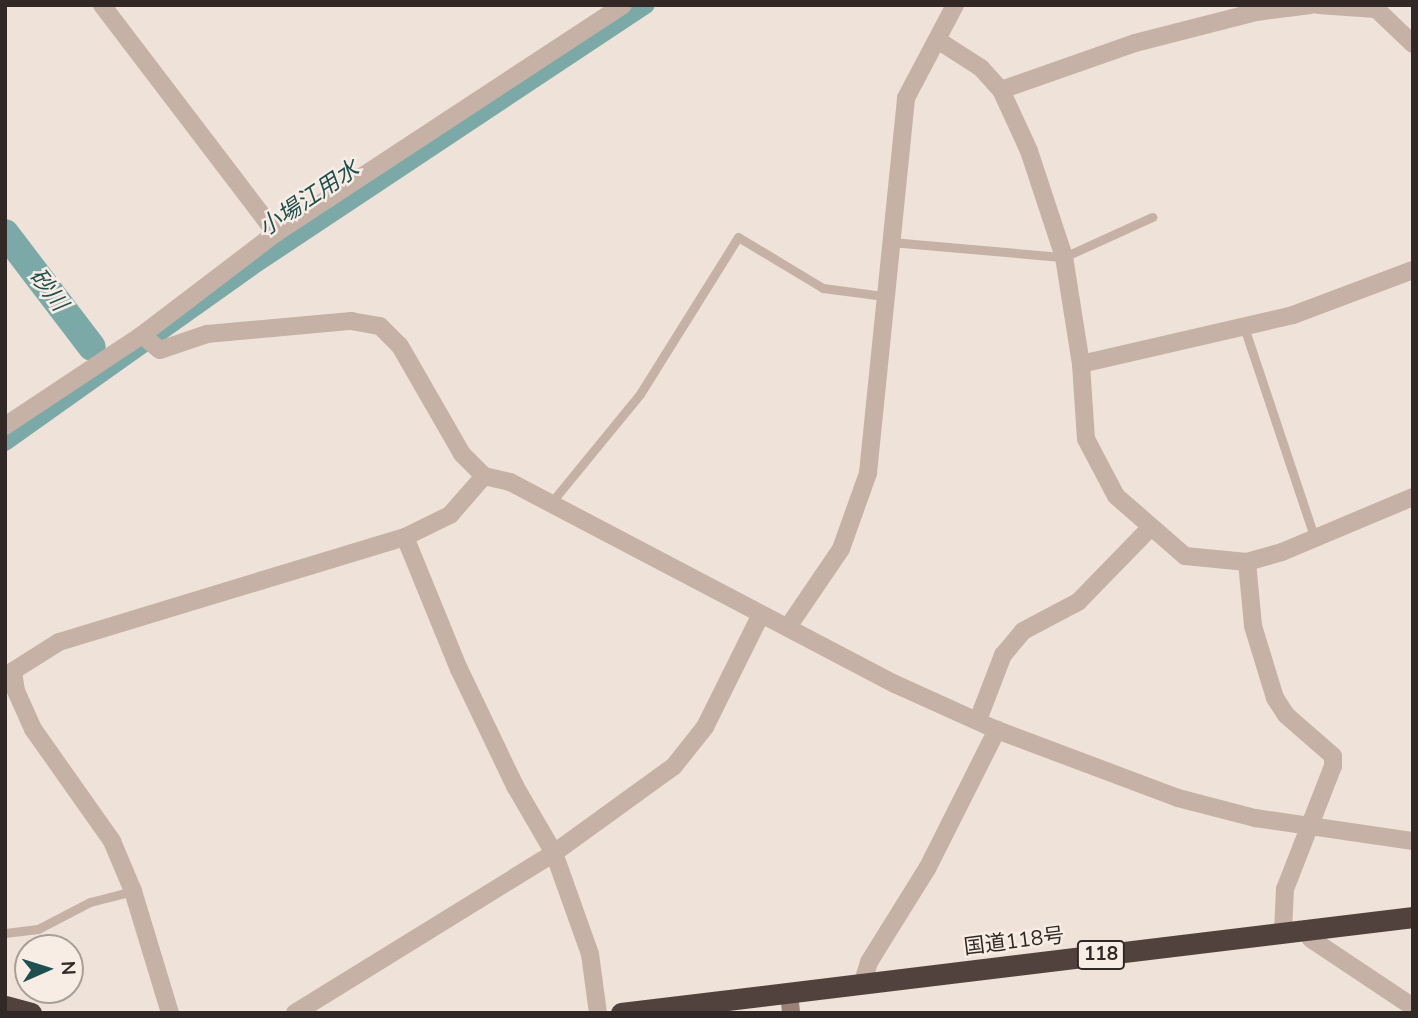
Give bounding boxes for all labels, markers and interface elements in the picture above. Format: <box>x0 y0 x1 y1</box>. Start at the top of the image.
water label: 小場江用水 <box>254 155 364 243</box>
water label: 砂川 <box>23 263 73 317</box>
street label: 国道118号 <box>962 922 1066 960</box>
north arrow <box>14 934 84 1004</box>
road number: 118 <box>1076 939 1126 970</box>
text: N <box>55 960 81 976</box>

